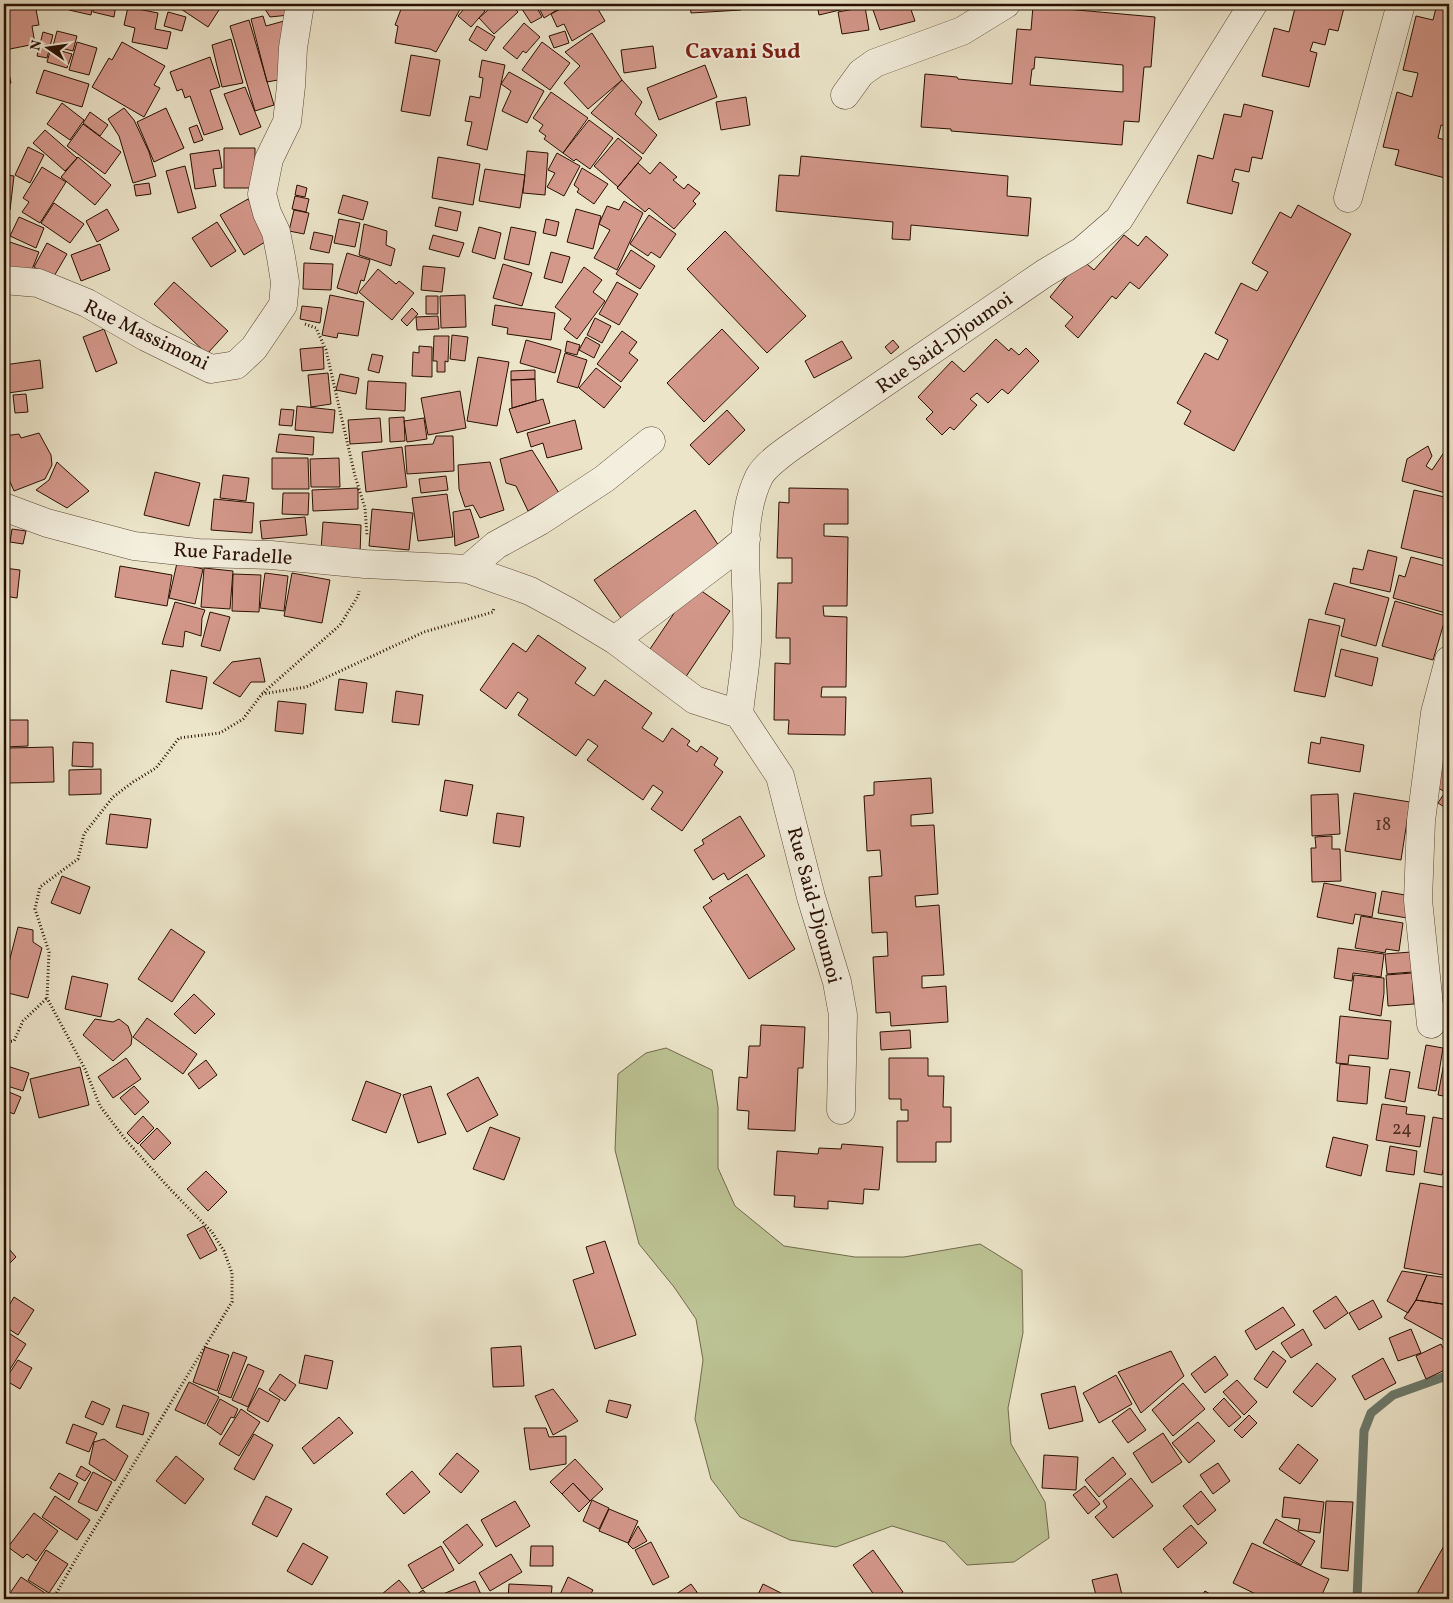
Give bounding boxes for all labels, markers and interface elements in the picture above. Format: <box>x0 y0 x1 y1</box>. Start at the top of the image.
north arrow <box>22 22 72 72</box>
district label: Cavani Sud <box>685 37 801 68</box>
text: N <box>26 38 47 53</box>
street label: Rue Said-Djoumoi <box>871 286 1019 401</box>
street label: Rue Massimoni <box>79 293 214 378</box>
street label: Rue Faradelle <box>172 537 293 573</box>
house number: 18 <box>1375 813 1391 838</box>
street label: Rue Said-Djoumoi <box>779 824 847 987</box>
house number: 24 <box>1392 1117 1412 1142</box>

